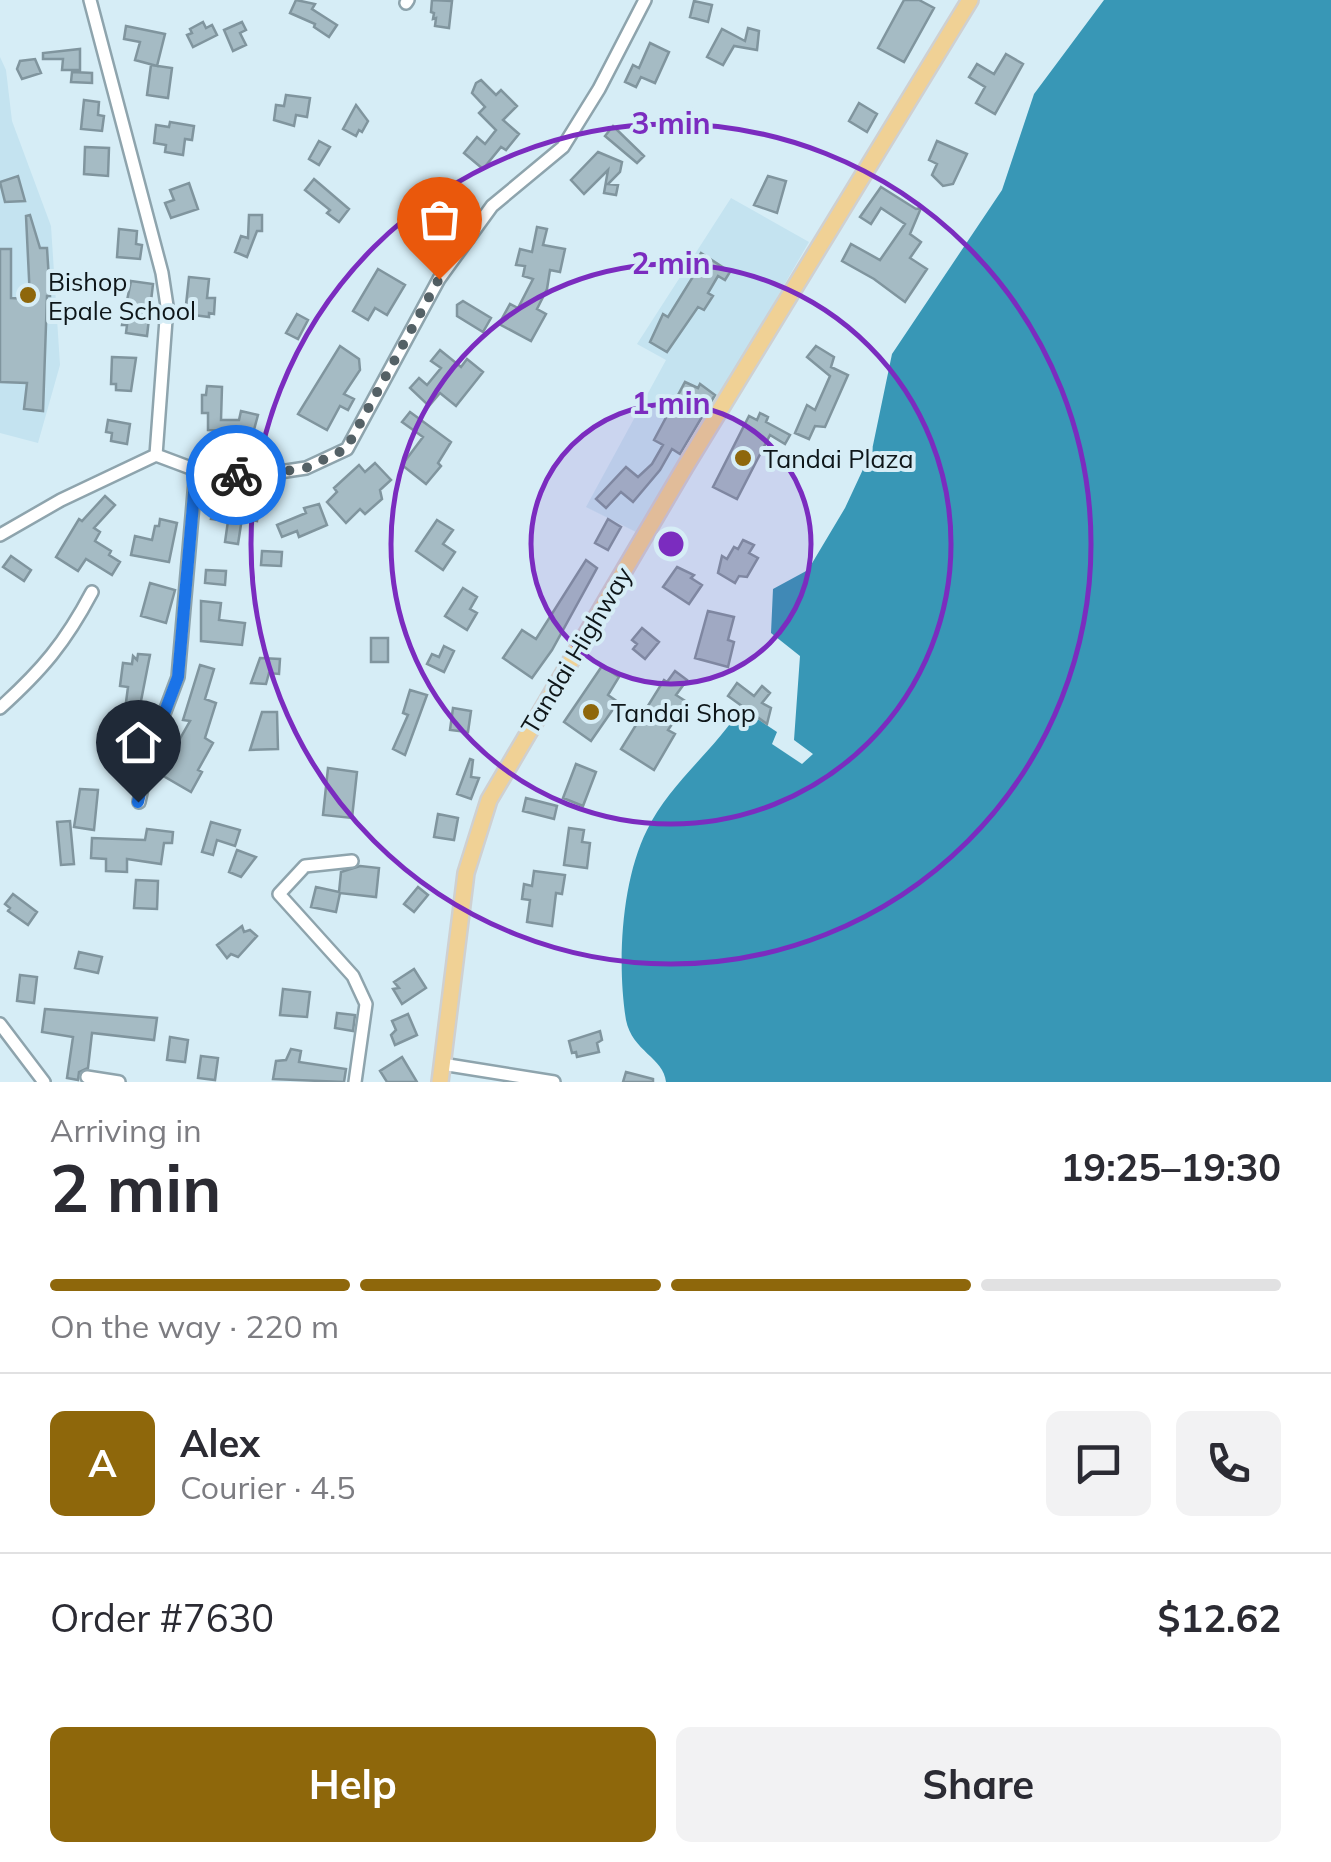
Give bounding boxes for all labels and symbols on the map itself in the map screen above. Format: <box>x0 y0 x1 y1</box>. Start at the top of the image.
text: 3 min <box>631 104 711 142</box>
pin <box>397 177 482 280</box>
text: 2 min <box>631 244 711 282</box>
place label: Bishop Epale School <box>48 266 196 326</box>
marker: Bishop Epale School <box>17 284 39 306</box>
text: 1 min <box>631 384 711 422</box>
courier <box>186 425 286 525</box>
place label: Tandai Plaza <box>763 443 913 474</box>
marker: Tandai Plaza <box>732 447 754 469</box>
centre of rings <box>653 526 689 562</box>
street label: Tandai Highway <box>514 561 638 739</box>
place label: Tandai Shop <box>611 697 756 728</box>
pin <box>96 700 181 803</box>
marker: Tandai Shop <box>580 701 602 723</box>

